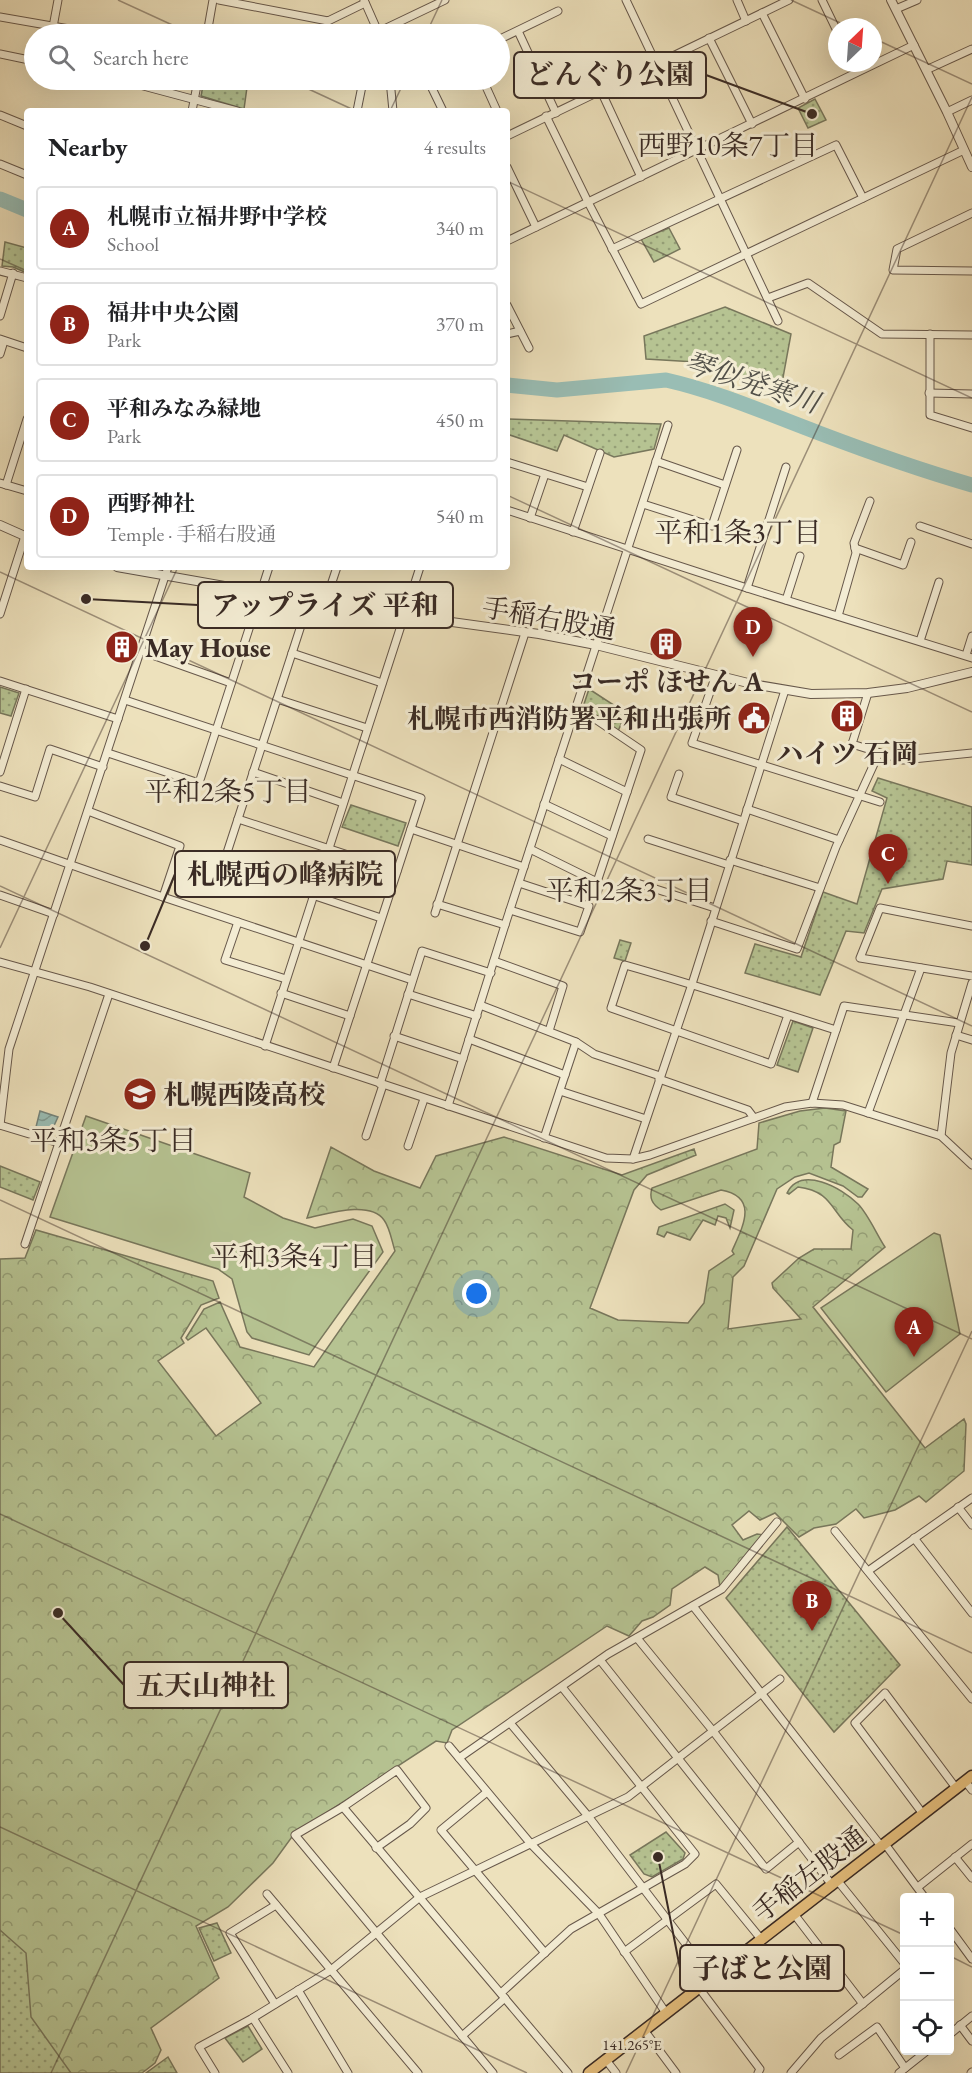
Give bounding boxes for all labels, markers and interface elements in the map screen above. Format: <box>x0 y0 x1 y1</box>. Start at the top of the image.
north arrow <box>828 18 882 72</box>
search box <box>24 24 510 90</box>
icon: search <box>45 41 78 74</box>
text: Search here <box>93 43 188 72</box>
callout: どんぐり公園 <box>514 52 706 98</box>
text: どんぐり公園 <box>526 56 694 92</box>
district label: 西野10条7丁目 <box>638 127 818 163</box>
text: Nearby <box>48 130 128 164</box>
text: 4 results <box>423 134 486 160</box>
text: 札幌市立福井野中学校 <box>107 202 327 231</box>
text: A <box>62 215 77 241</box>
text: 340 m <box>436 215 484 241</box>
text: School <box>107 231 159 257</box>
text: 福井中央公園 <box>107 298 239 327</box>
text: B <box>63 311 76 337</box>
text: 370 m <box>436 311 484 337</box>
text: Park <box>107 327 141 353</box>
water label: 琴似発寒川 <box>680 343 827 422</box>
text: 平和みなみ緑地 <box>107 394 261 423</box>
text: C <box>62 407 77 433</box>
text: 450 m <box>436 407 484 433</box>
text: Park <box>107 423 141 449</box>
text: 西野神社 <box>107 489 195 518</box>
text: D <box>62 503 77 529</box>
text: 540 m <box>436 503 484 529</box>
district label: 平和1条3丁目 <box>655 514 821 550</box>
text: Temple · 手稲右股通 <box>107 521 276 547</box>
callout: アップライズ 平和 <box>198 582 453 628</box>
text: アップライズ 平和 <box>211 587 439 623</box>
street label: 手稲右股通 <box>479 589 619 647</box>
pin: D <box>734 608 772 657</box>
building icon: コーポ ほせん A <box>648 626 684 662</box>
building icon: May House <box>104 629 140 665</box>
place label: May House <box>145 630 271 665</box>
place label: コーポ ほせん A <box>569 664 764 699</box>
building icon: ハイツ 石岡 <box>829 698 865 734</box>
public building icon: 札幌市西消防署平和出張所 <box>736 700 772 736</box>
place label: 札幌市西消防署平和出張所 <box>407 701 731 736</box>
place label: ハイツ 石岡 <box>776 736 918 771</box>
district label: 平和2条5丁目 <box>145 773 311 809</box>
pin: C <box>868 834 908 884</box>
callout: 札幌西の峰病院 <box>175 851 395 897</box>
text: 札幌西の峰病院 <box>187 856 383 892</box>
district label: 平和2条3丁目 <box>546 872 712 908</box>
school or university icon: 札幌西陵高校 <box>122 1076 158 1112</box>
place label: 札幌西陵高校 <box>163 1077 325 1112</box>
district label: 平和3条5丁目 <box>30 1122 196 1158</box>
district label: 平和3条4丁目 <box>211 1238 377 1274</box>
your location <box>462 1279 491 1308</box>
pin: A <box>894 1308 934 1357</box>
pin: B <box>792 1582 832 1631</box>
callout: 五天山神社 <box>124 1662 288 1708</box>
text: 五天山神社 <box>136 1667 276 1703</box>
street label: 手稲左股通 <box>745 1819 873 1929</box>
map controls <box>900 1893 954 2055</box>
button: + <box>900 1893 954 1947</box>
callout: 子ばと公園 <box>680 1945 844 1991</box>
button: − <box>900 1947 954 2001</box>
text: 子ばと公園 <box>692 1950 832 1986</box>
button: locate <box>900 2001 954 2055</box>
text: 141.265°E <box>602 2035 662 2054</box>

